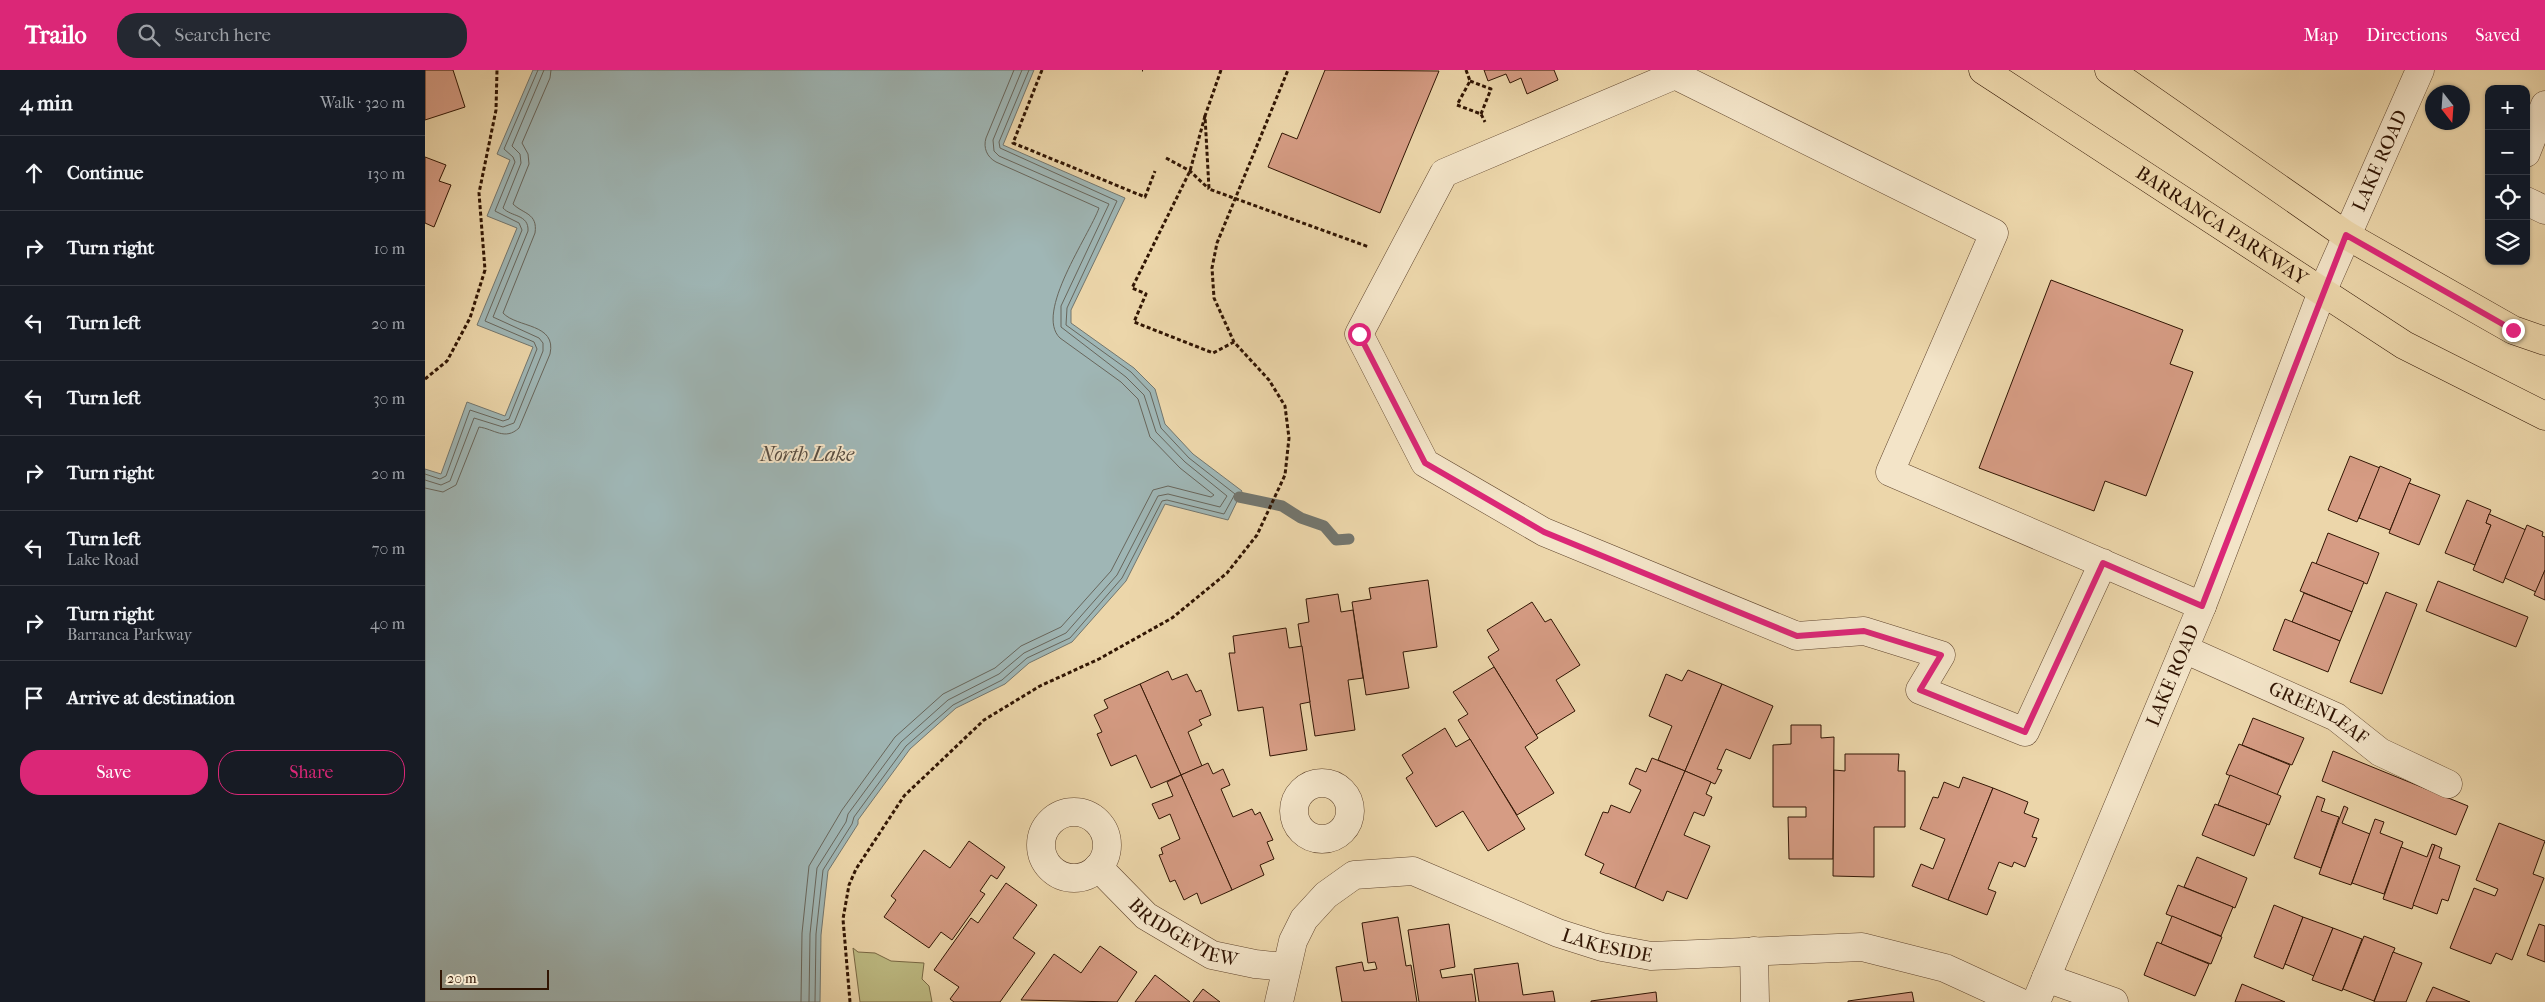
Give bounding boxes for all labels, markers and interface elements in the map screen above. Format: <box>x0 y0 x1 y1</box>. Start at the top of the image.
search box <box>117 13 467 58</box>
text: Trailo <box>25 21 87 49</box>
icon: search <box>135 21 163 49</box>
text: Search here <box>175 24 271 46</box>
text: Map <box>2304 25 2338 46</box>
text: Directions <box>2366 25 2447 46</box>
text: Saved <box>2475 25 2520 46</box>
north arrow <box>2425 85 2470 130</box>
map controls <box>2485 85 2530 265</box>
button: + <box>2485 85 2530 130</box>
text: 4 min <box>20 91 73 115</box>
text: Walk · 320 m <box>320 93 405 112</box>
street label: LAKE ROAD <box>2348 107 2412 215</box>
button: − <box>2485 130 2530 175</box>
icon: ahead <box>20 159 48 187</box>
text: Continue <box>67 162 143 184</box>
street label: BARRANCA PARKWAY <box>2132 162 2312 290</box>
text: 130 m <box>367 164 405 183</box>
button: locate <box>2485 175 2530 220</box>
button: layers <box>2485 220 2530 265</box>
icon: right <box>20 234 48 262</box>
text: Turn right <box>67 237 154 259</box>
text: 10 m <box>374 239 405 258</box>
icon: left <box>20 309 48 337</box>
text: Turn left <box>67 312 141 334</box>
text: 20 m <box>371 314 405 333</box>
route end <box>2502 319 2525 342</box>
route start <box>1348 323 1371 346</box>
icon: left <box>20 384 48 412</box>
text: Turn left <box>67 387 141 409</box>
text: 30 m <box>373 389 405 408</box>
water label: North Lake <box>759 443 855 466</box>
icon: right <box>20 459 48 487</box>
text: Turn right <box>67 462 154 484</box>
text: 20 m <box>371 464 405 483</box>
text: Turn left <box>67 528 141 550</box>
icon: left <box>20 534 48 562</box>
text: 70 m <box>372 539 405 558</box>
text: Lake Road <box>67 550 139 569</box>
text: Turn right <box>67 603 154 625</box>
icon: right <box>20 609 48 637</box>
text: 40 m <box>370 614 405 633</box>
street label: LAKE ROAD <box>2142 621 2204 730</box>
text: Barranca Parkway <box>67 625 192 644</box>
street label: GREENLEAF <box>2265 677 2372 749</box>
icon: arrive <box>20 684 48 712</box>
text: Arrive at destination <box>67 687 235 709</box>
button: Save <box>20 750 208 795</box>
button: Share <box>218 750 405 795</box>
street label: BRIDGEVIEW <box>1124 894 1241 971</box>
street label: LAKESIDE <box>1559 924 1655 967</box>
scale bar <box>440 967 549 990</box>
text: 20 m <box>447 970 477 987</box>

